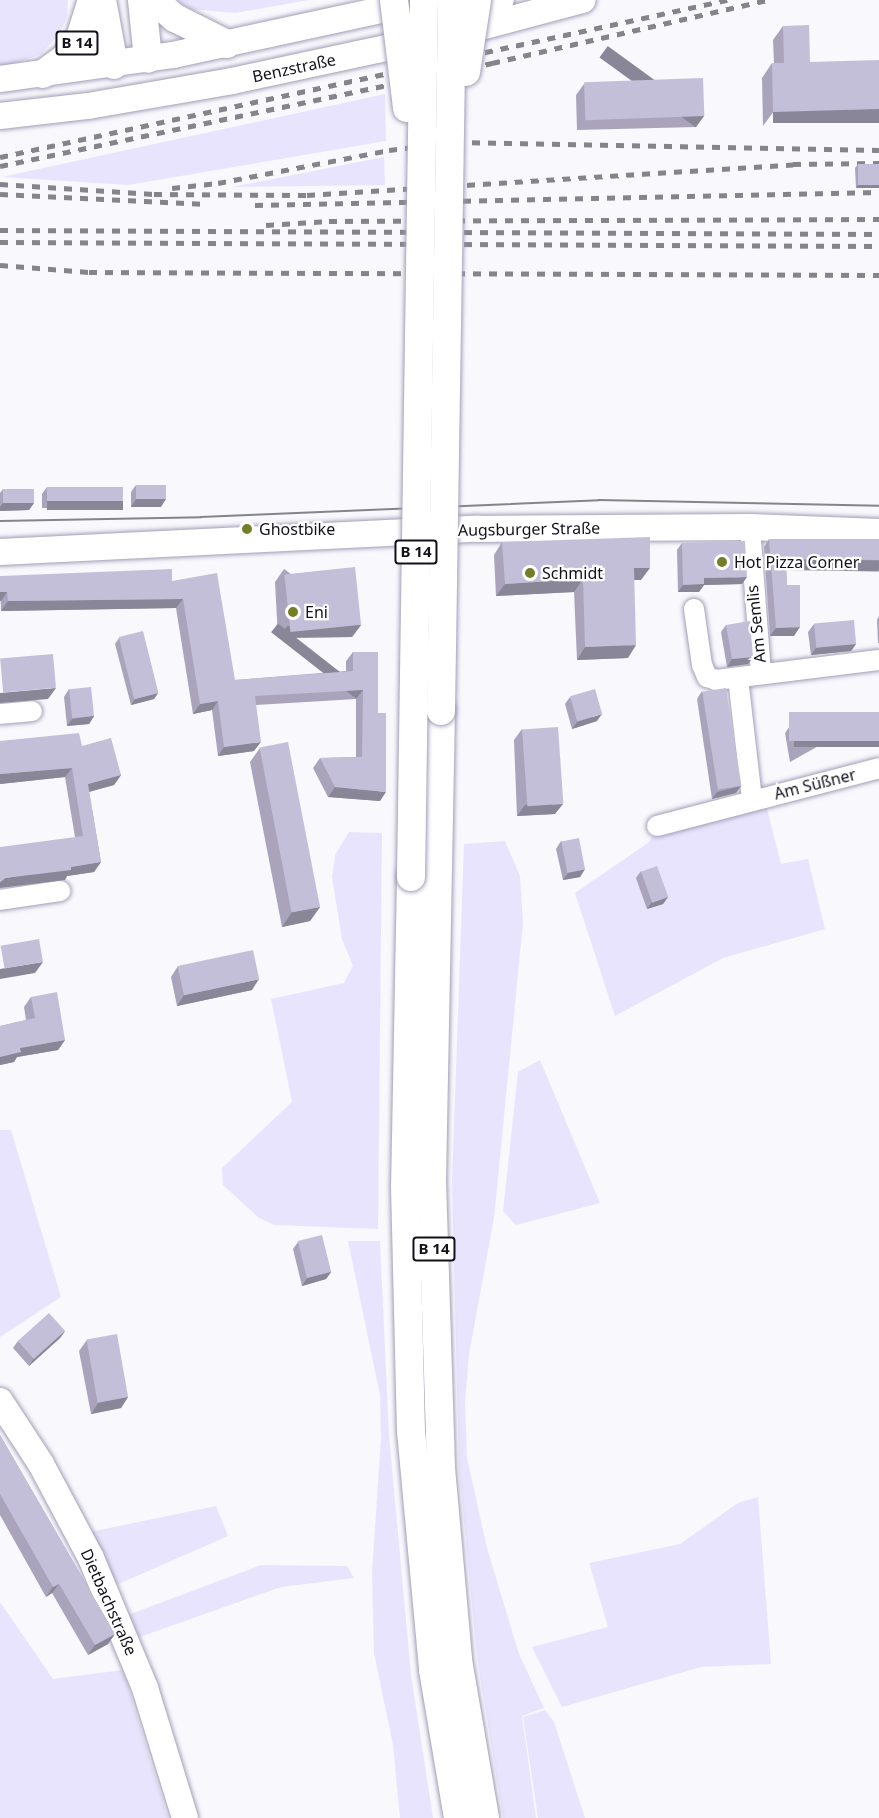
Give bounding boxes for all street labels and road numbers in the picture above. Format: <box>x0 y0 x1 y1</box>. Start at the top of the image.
road number: B 14 <box>54 31 100 55</box>
street label: Benzstraße <box>251 50 337 86</box>
street label: Augsburger Straße <box>458 518 600 540</box>
road number: B 14 <box>394 540 438 564</box>
street label: Am Semlis <box>742 584 770 664</box>
street label: Am Süßner <box>772 765 858 803</box>
road number: B 14 <box>412 1237 456 1261</box>
street label: Dietbachstraße <box>77 1546 141 1658</box>

